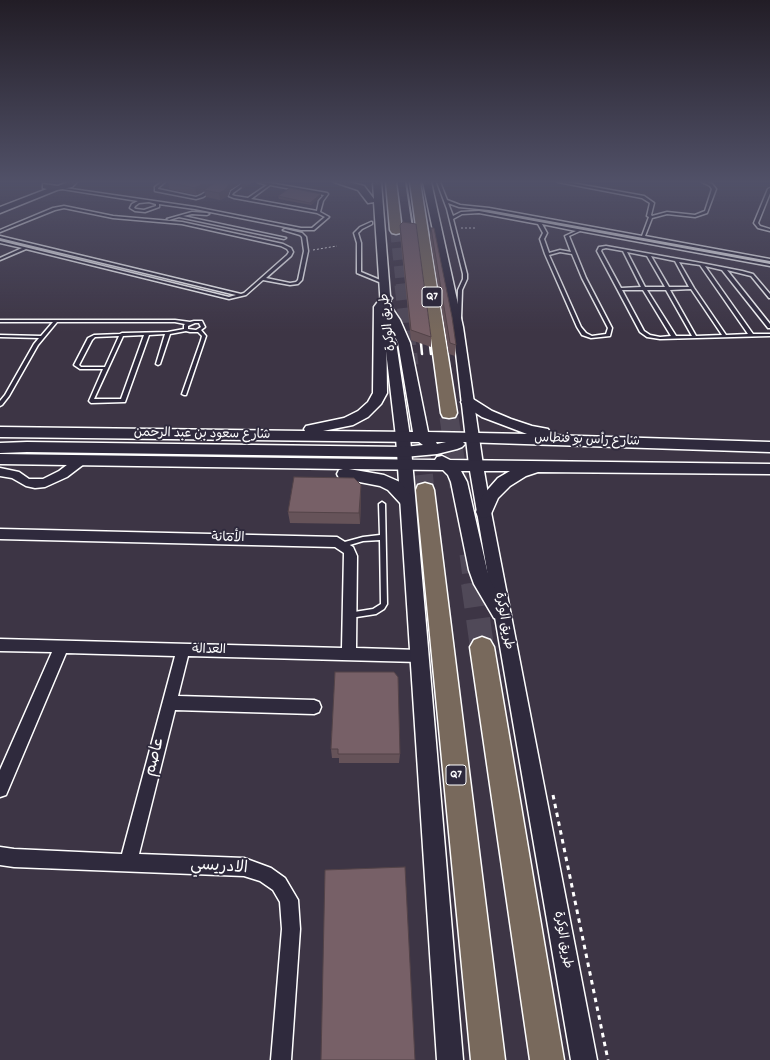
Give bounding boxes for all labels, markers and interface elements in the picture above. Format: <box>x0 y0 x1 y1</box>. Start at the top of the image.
road number: Q7 <box>422 287 442 307</box>
street label: طريق الوكرة <box>378 292 400 352</box>
street label: شارع سعود بن عبد الرحمن <box>134 426 270 444</box>
street label: شارع رأس بو فنطاس <box>534 431 640 451</box>
street label: الأمانة <box>211 531 245 547</box>
street label: طريق الوكرة <box>490 591 516 651</box>
street label: العدالة <box>192 643 226 659</box>
street label: عاصم <box>142 735 170 779</box>
road number: Q7 <box>446 765 466 785</box>
street label: الادريسي <box>190 856 248 880</box>
street label: طريق الوكرة <box>549 910 575 970</box>

